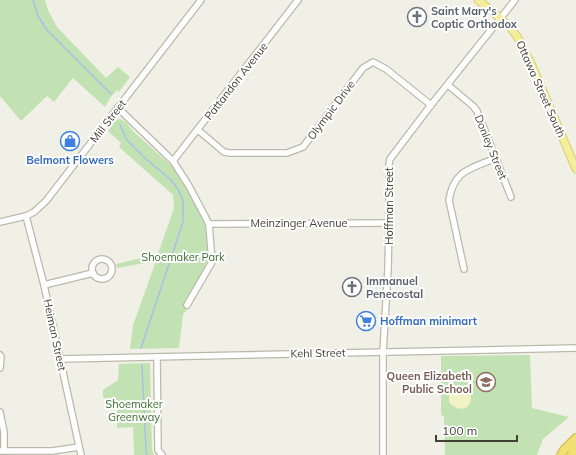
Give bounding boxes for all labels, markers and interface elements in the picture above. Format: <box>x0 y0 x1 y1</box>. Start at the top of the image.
place label: Saint Mary's Coptic Orthodox <box>431 4 518 31</box>
church icon: Saint Mary's Coptic Orthodox <box>406 6 428 28</box>
street label: Ottawa Street South <box>513 38 569 140</box>
street label: Pattandon Avenue <box>201 39 271 123</box>
street label: Olympic Drive <box>304 78 358 142</box>
street label: Mill Street <box>87 97 129 145</box>
street label: Donley Street <box>472 113 510 182</box>
shop icon: Belmont Flowers <box>59 130 81 152</box>
place label: Belmont Flowers <box>26 153 114 167</box>
street label: Hoffman Street <box>382 167 396 245</box>
street label: Meinzinger Avenue <box>250 216 348 230</box>
park label: Shoemaker Park <box>141 250 225 264</box>
place label: Immanuel Penecostal <box>366 274 423 301</box>
church icon: Immanuel Penecostal <box>341 276 363 298</box>
street label: Heiman Street <box>41 298 69 372</box>
supermarket icon: Hoffman minimart <box>355 310 377 332</box>
place label: Hoffman minimart <box>380 314 477 328</box>
street label: Kehl Street <box>290 346 346 360</box>
place label: Queen Elizabeth Public School <box>387 369 472 396</box>
school or university icon: Queen Elizabeth Public School <box>475 371 497 393</box>
park label: Shoemaker Greenway <box>105 397 163 424</box>
scale bar <box>436 417 517 443</box>
text: 100 m <box>442 423 477 438</box>

